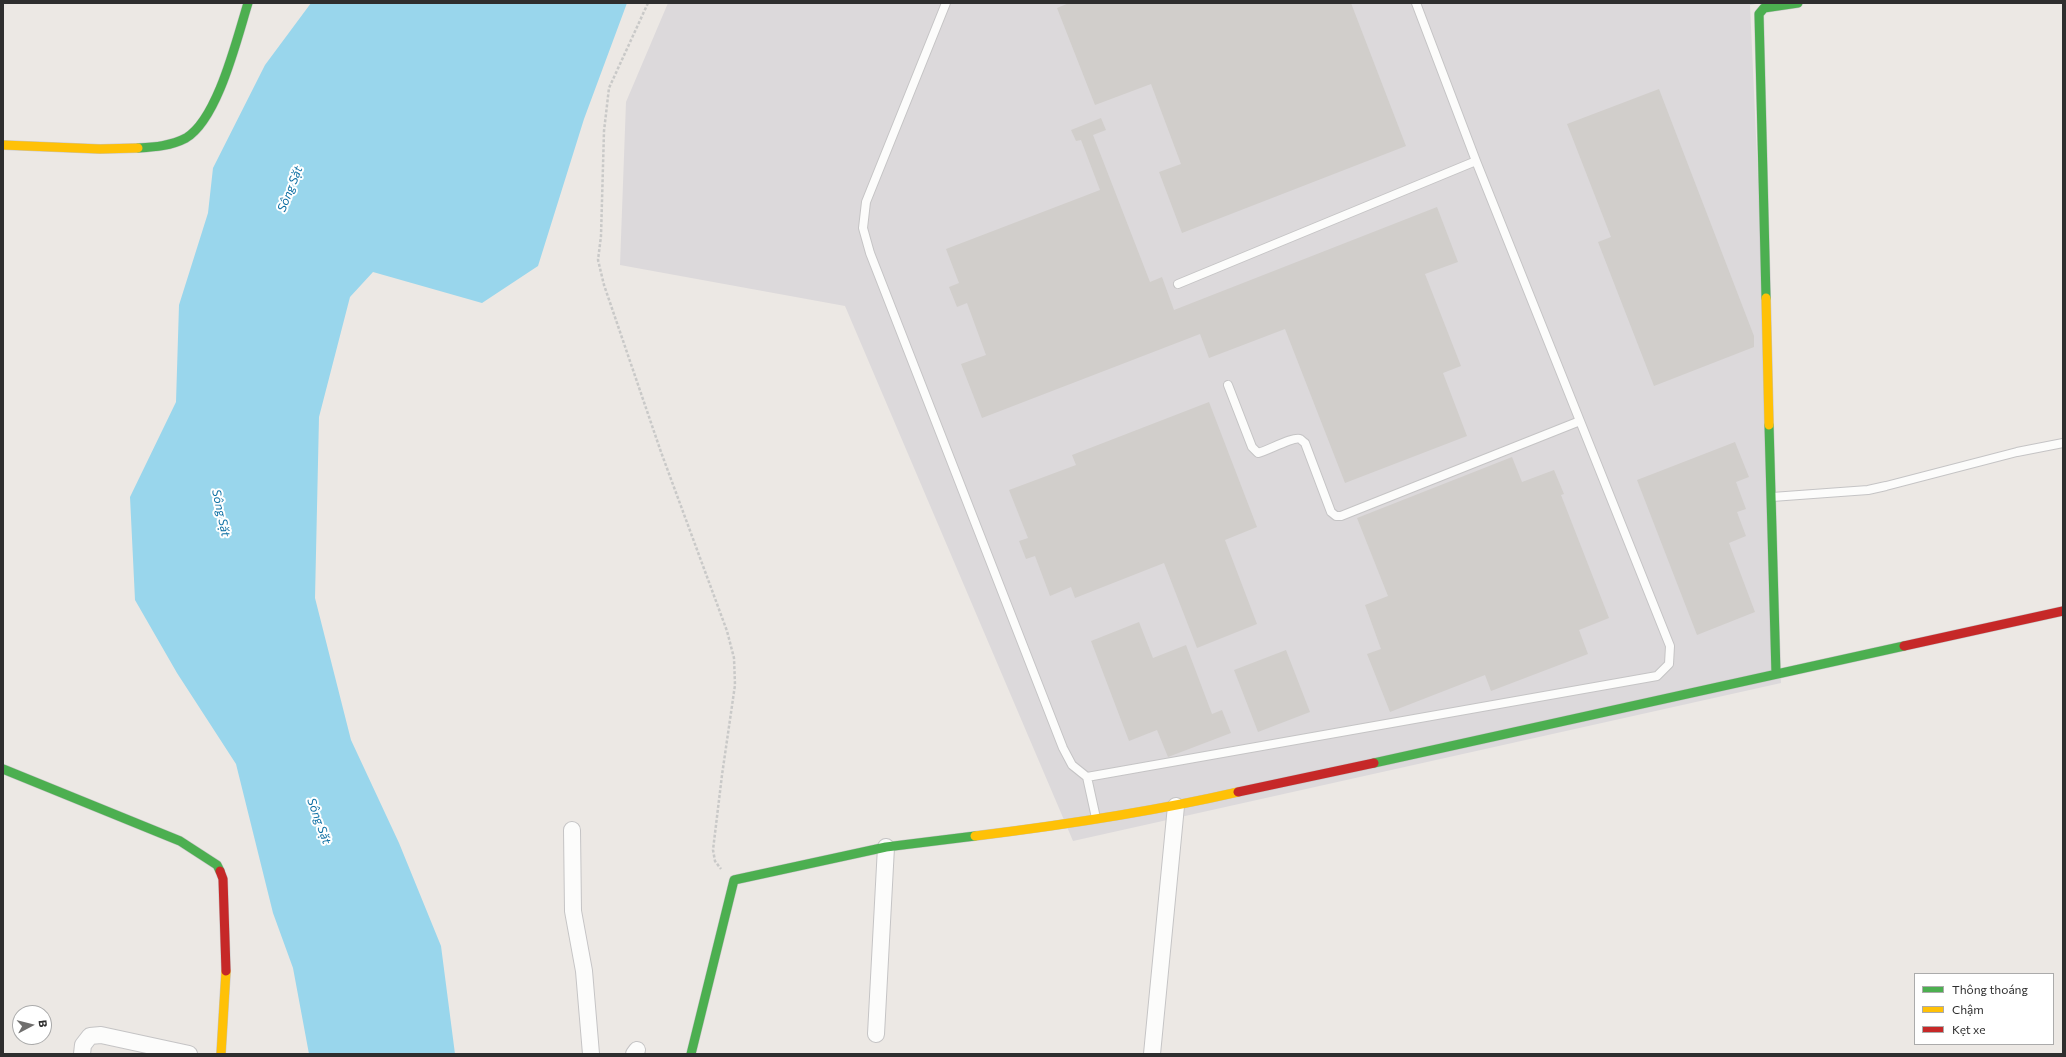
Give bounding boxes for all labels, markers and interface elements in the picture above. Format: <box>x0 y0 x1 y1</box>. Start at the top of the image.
water label: Sông Sặt <box>274 164 306 214</box>
water label: Sông Sặt <box>209 488 233 538</box>
water label: Sông Sặt <box>304 796 334 846</box>
legend <box>1914 973 2054 1045</box>
text: Thông thoáng <box>1952 982 2028 996</box>
text: Chậm <box>1952 1002 1984 1016</box>
north arrow <box>12 1005 52 1045</box>
text: B <box>37 1019 50 1028</box>
text: Kẹt xe <box>1952 1022 1986 1036</box>

